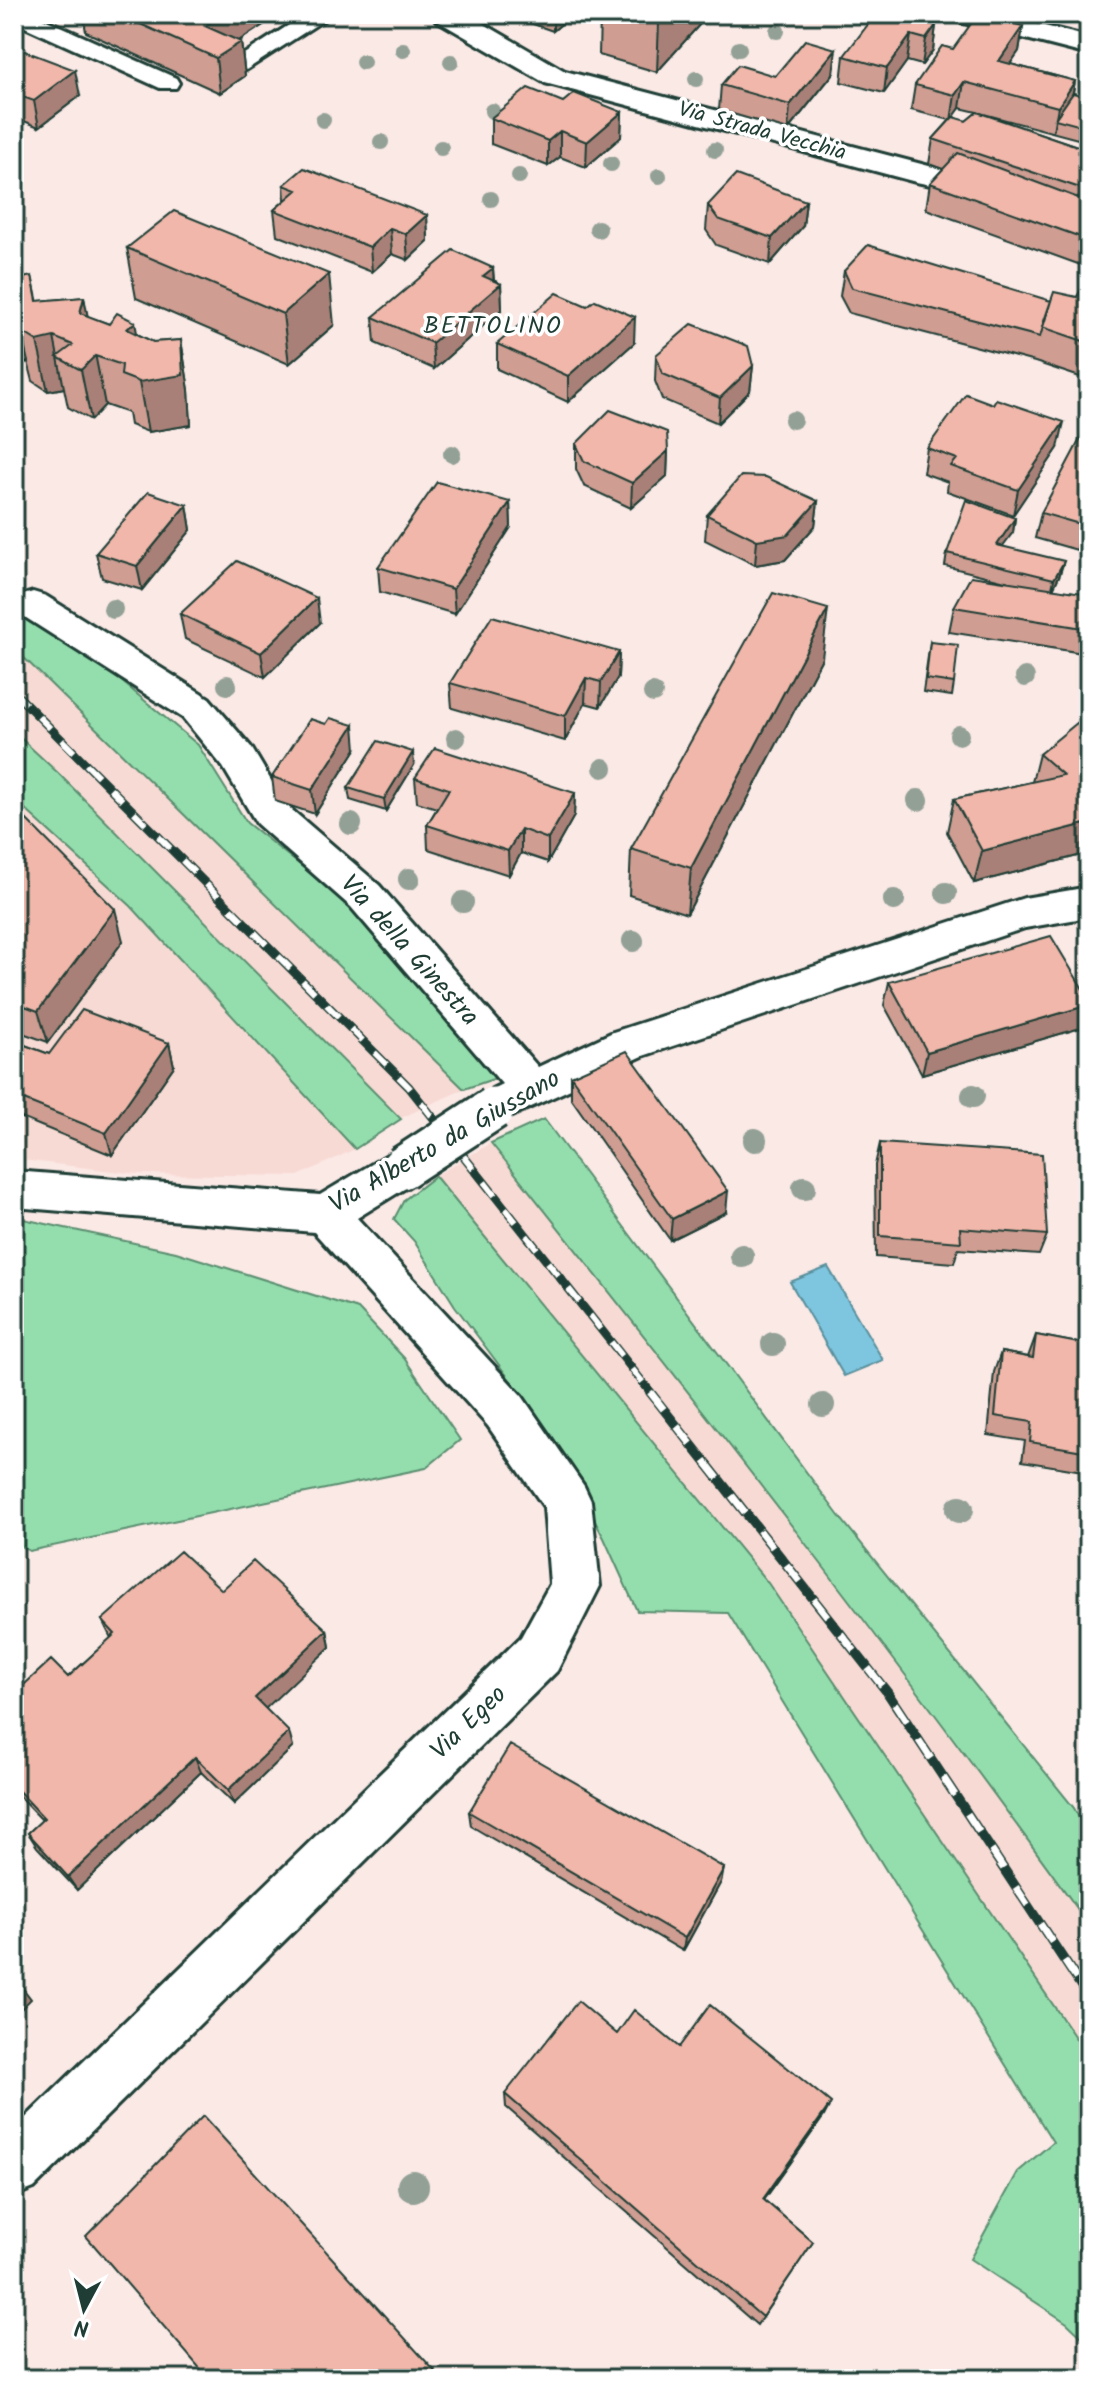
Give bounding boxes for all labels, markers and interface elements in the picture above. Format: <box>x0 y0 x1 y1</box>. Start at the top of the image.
street label: Via Strada Vecchia <box>674 93 850 171</box>
district label: BETTOLINO <box>423 307 563 346</box>
street label: Via della Ginestra <box>329 866 489 1036</box>
street label: Via Alberto da Giussano <box>321 1059 569 1225</box>
street label: Via Egeo <box>421 1675 517 1771</box>
north arrow <box>44 2269 124 2349</box>
text: N <box>73 2308 91 2345</box>

